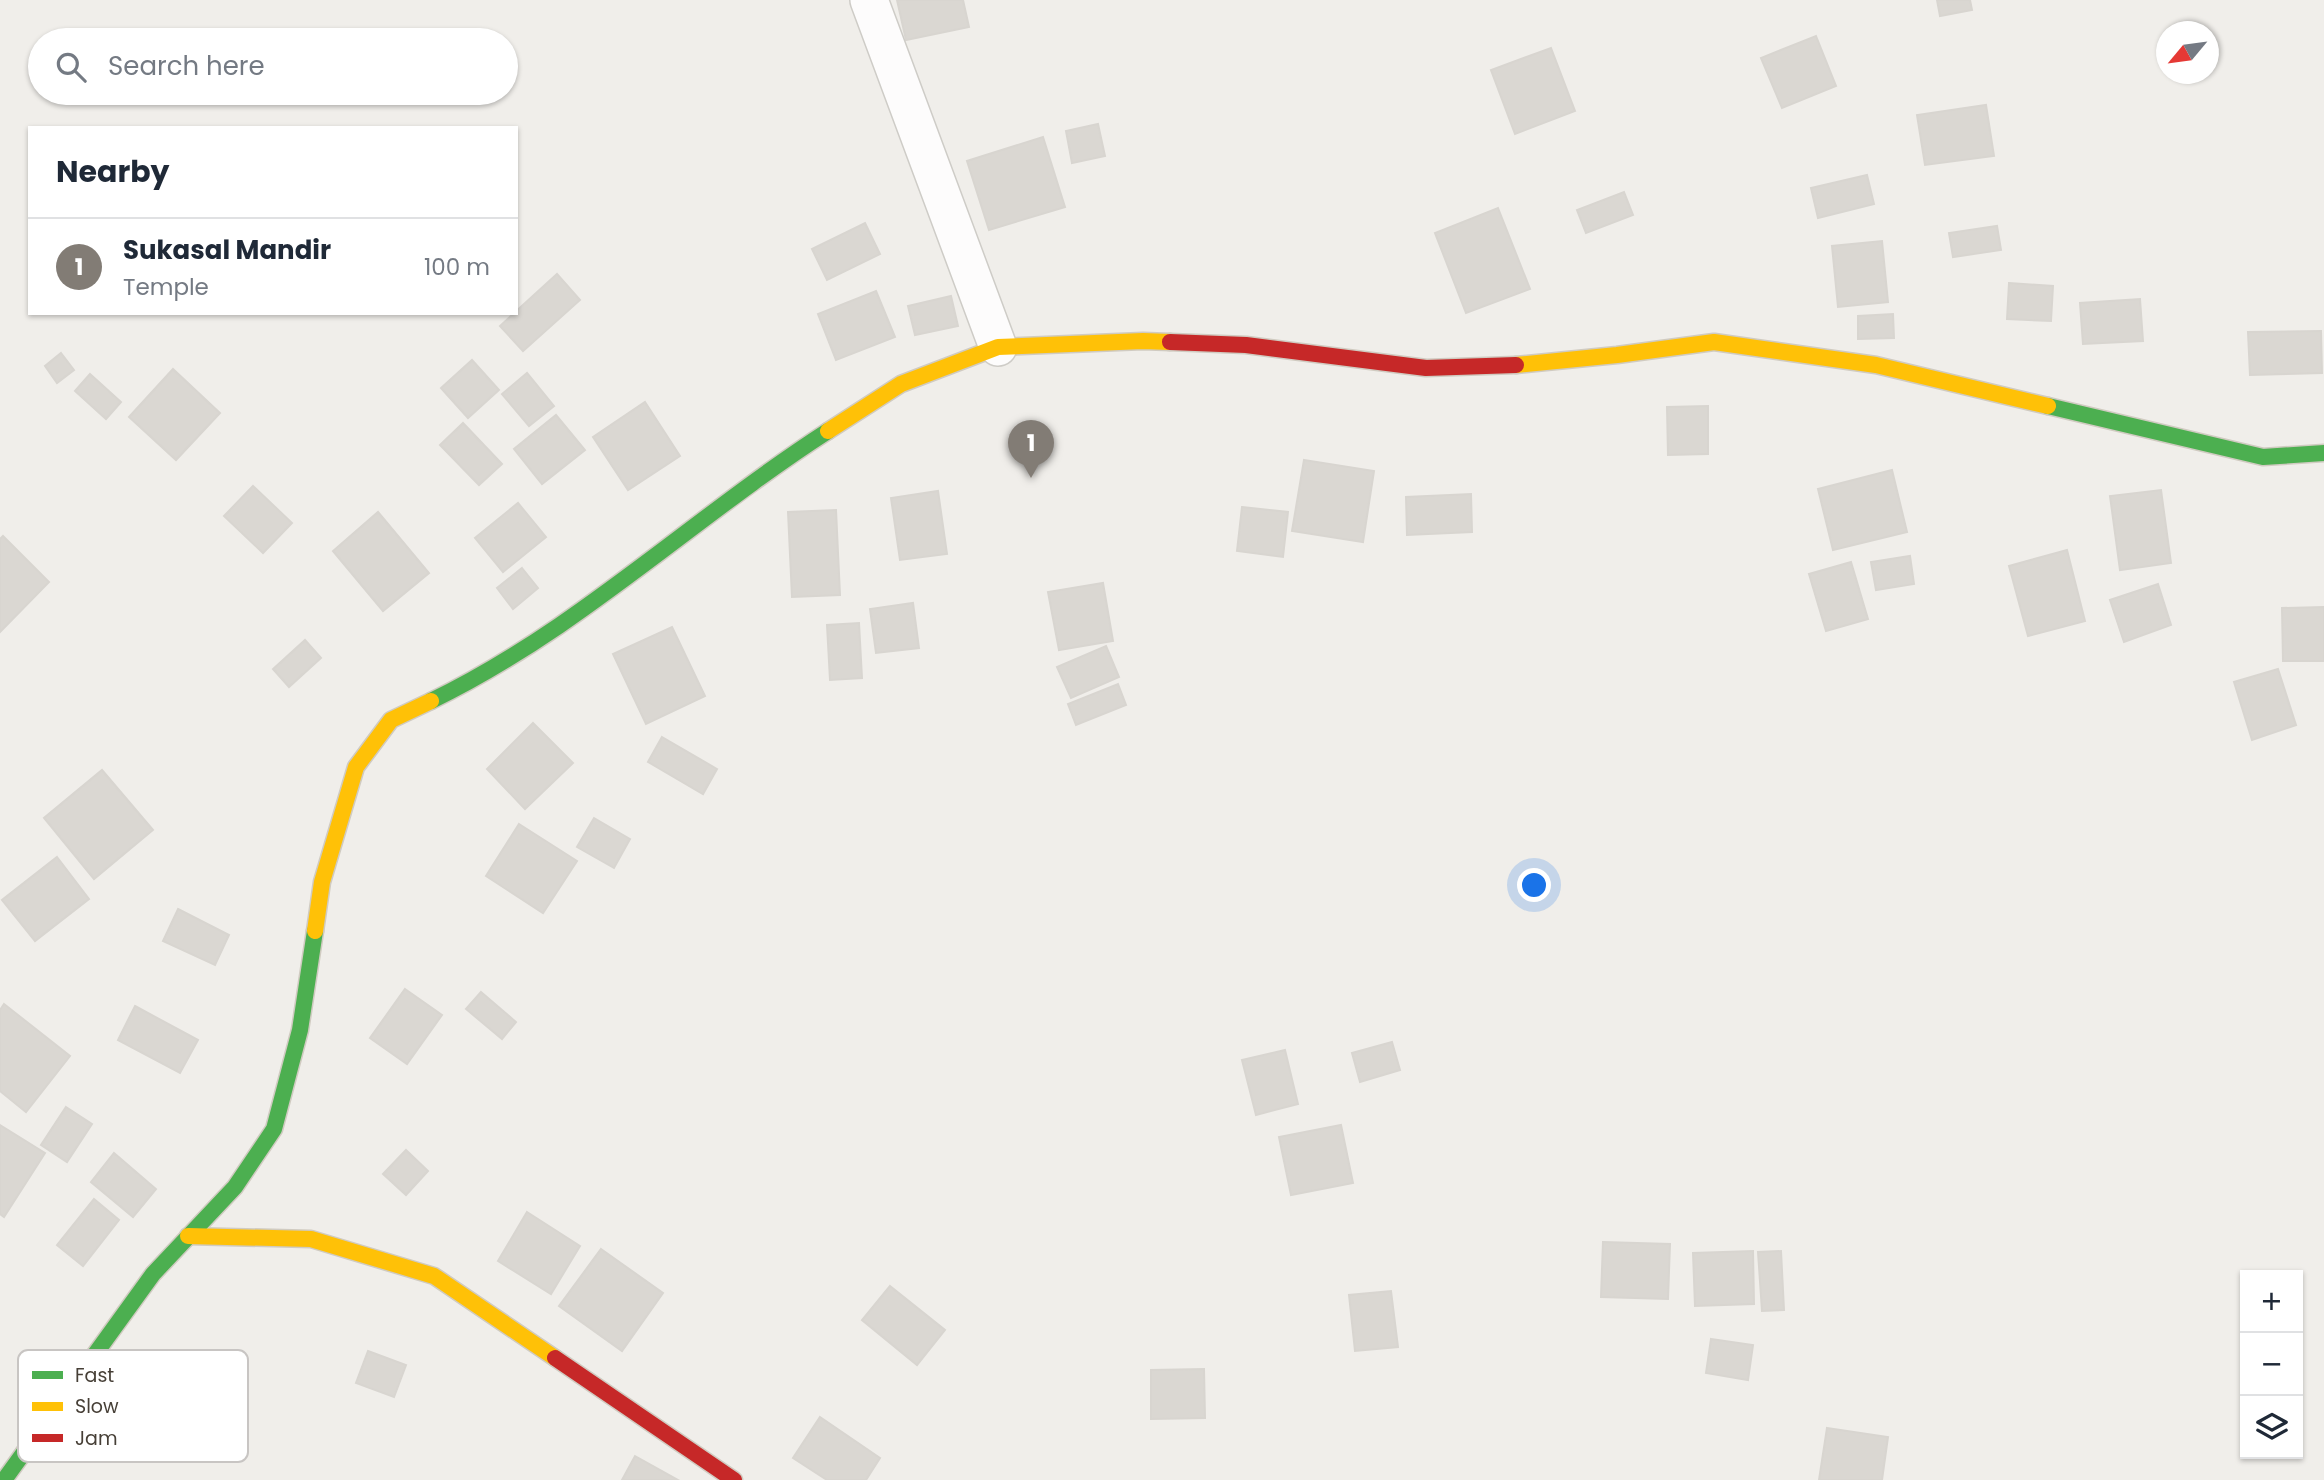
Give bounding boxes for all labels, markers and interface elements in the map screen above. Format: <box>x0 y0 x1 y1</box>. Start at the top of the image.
north arrow <box>2156 21 2219 84</box>
search box <box>28 28 518 105</box>
icon: search <box>52 48 90 86</box>
text: Search here <box>108 48 265 84</box>
text: Nearby <box>56 150 170 193</box>
text: Sukasal Mandir <box>123 232 331 268</box>
text: 1 <box>75 251 83 283</box>
text: 100 m <box>424 251 490 283</box>
text: Temple <box>123 271 209 303</box>
pin: 1 <box>1008 420 1054 478</box>
your location <box>1517 868 1551 902</box>
map controls <box>2240 1270 2303 1459</box>
button: + <box>2240 1270 2303 1333</box>
button: − <box>2240 1333 2303 1396</box>
legend <box>18 1350 248 1462</box>
text: Fast <box>75 1362 114 1389</box>
text: Slow <box>75 1393 119 1420</box>
button: layers <box>2240 1396 2303 1459</box>
text: Jam <box>75 1425 117 1452</box>

